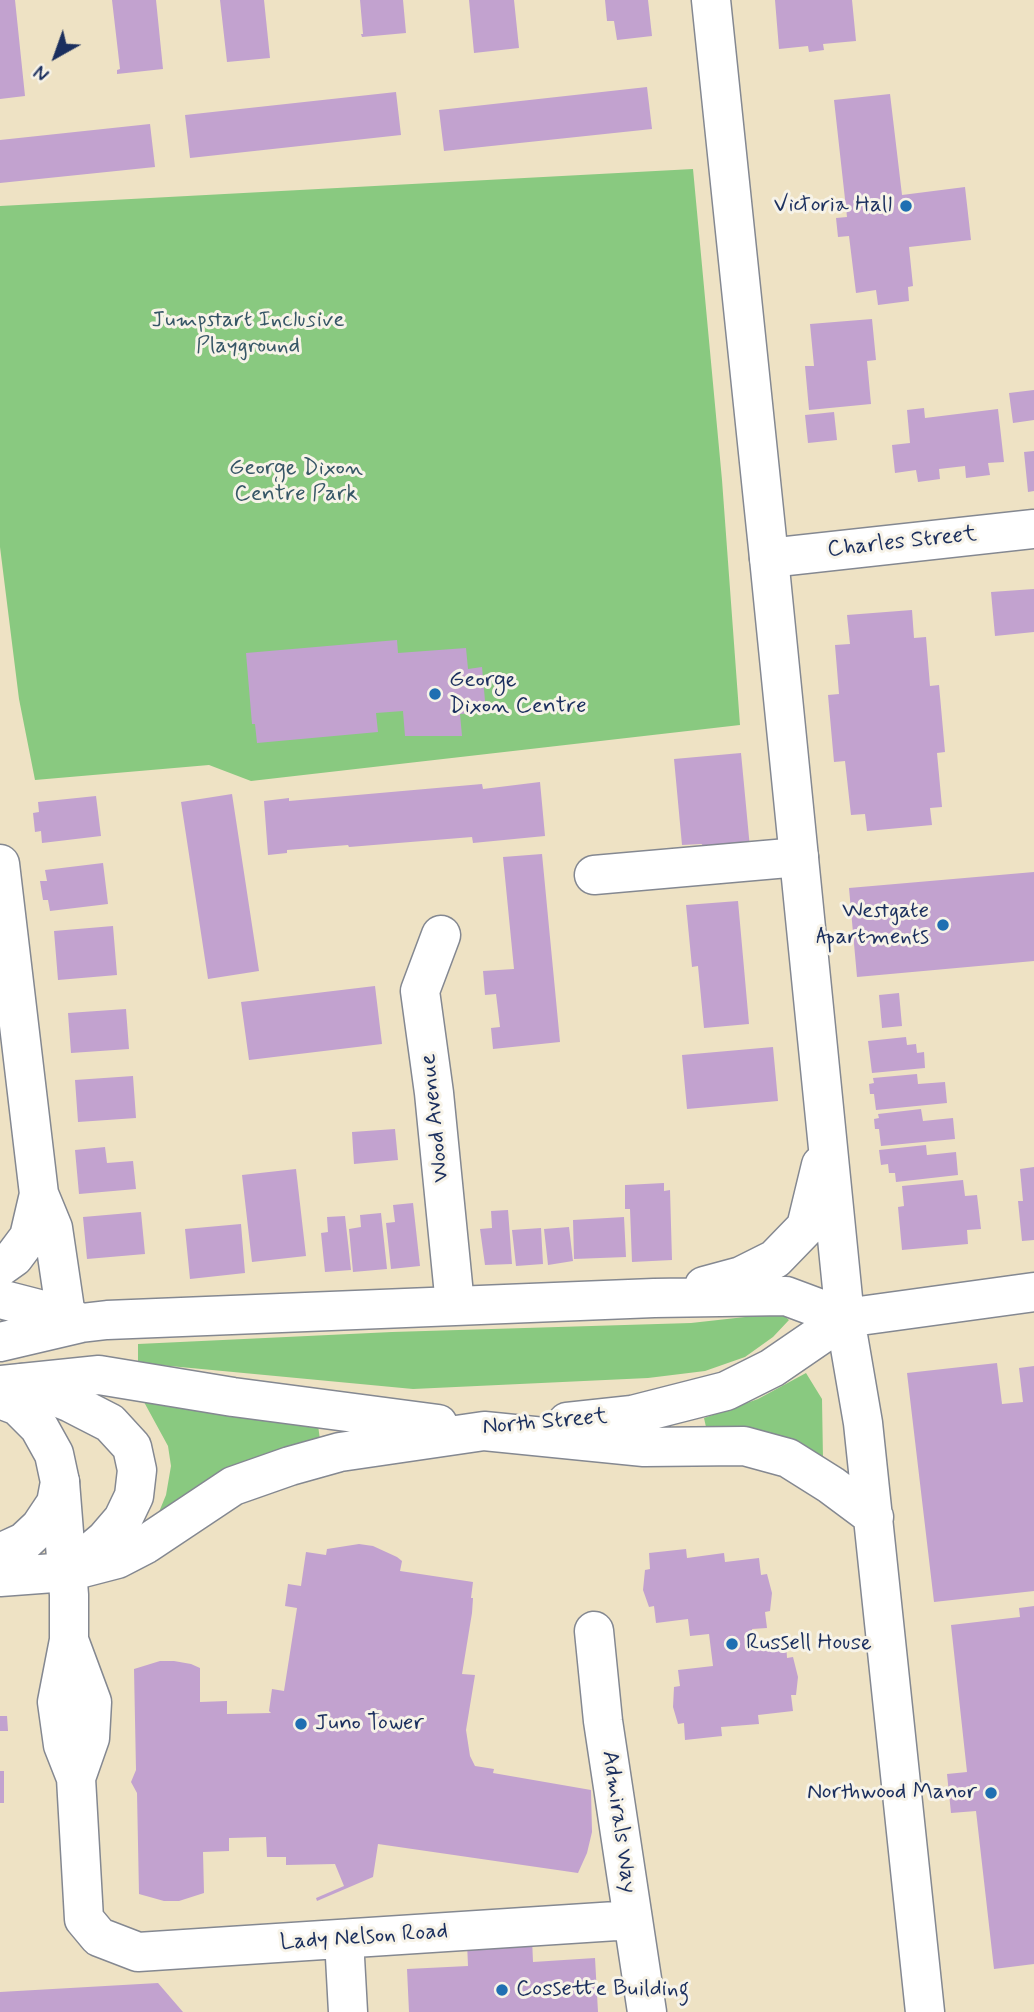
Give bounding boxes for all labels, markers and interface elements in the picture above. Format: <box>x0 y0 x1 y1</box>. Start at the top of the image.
north arrow <box>21 21 91 91</box>
text: N <box>29 59 55 86</box>
place label: Victoria Hall <box>774 192 892 220</box>
marker: Victoria Hall <box>898 198 914 214</box>
park label: Jumpstart Inclusive Playground <box>152 307 344 361</box>
park label: George Dixon Centre Park <box>229 455 363 509</box>
street label: Charles Street <box>826 521 978 565</box>
place label: George Dixon Centre <box>449 667 587 721</box>
marker: George Dixon Centre <box>427 686 443 702</box>
place label: Westgate Apartments <box>816 898 929 952</box>
marker: Westgate Apartments <box>935 917 951 933</box>
street label: Wood Avenue <box>416 1052 456 1184</box>
street label: North Street <box>481 1404 609 1442</box>
place label: Russell House <box>746 1630 872 1658</box>
marker: Russell House <box>724 1636 740 1652</box>
place label: Juno Tower <box>315 1710 424 1738</box>
marker: Juno Tower <box>293 1716 309 1732</box>
street label: Admirals Way <box>594 1749 642 1895</box>
place label: Northwood Manor <box>807 1779 977 1807</box>
marker: Northwood Manor <box>983 1785 999 1801</box>
street label: Lady Nelson Road <box>279 1918 449 1958</box>
place label: Cossette Building <box>516 1976 689 2004</box>
marker: Cossette Building <box>494 1982 510 1998</box>

